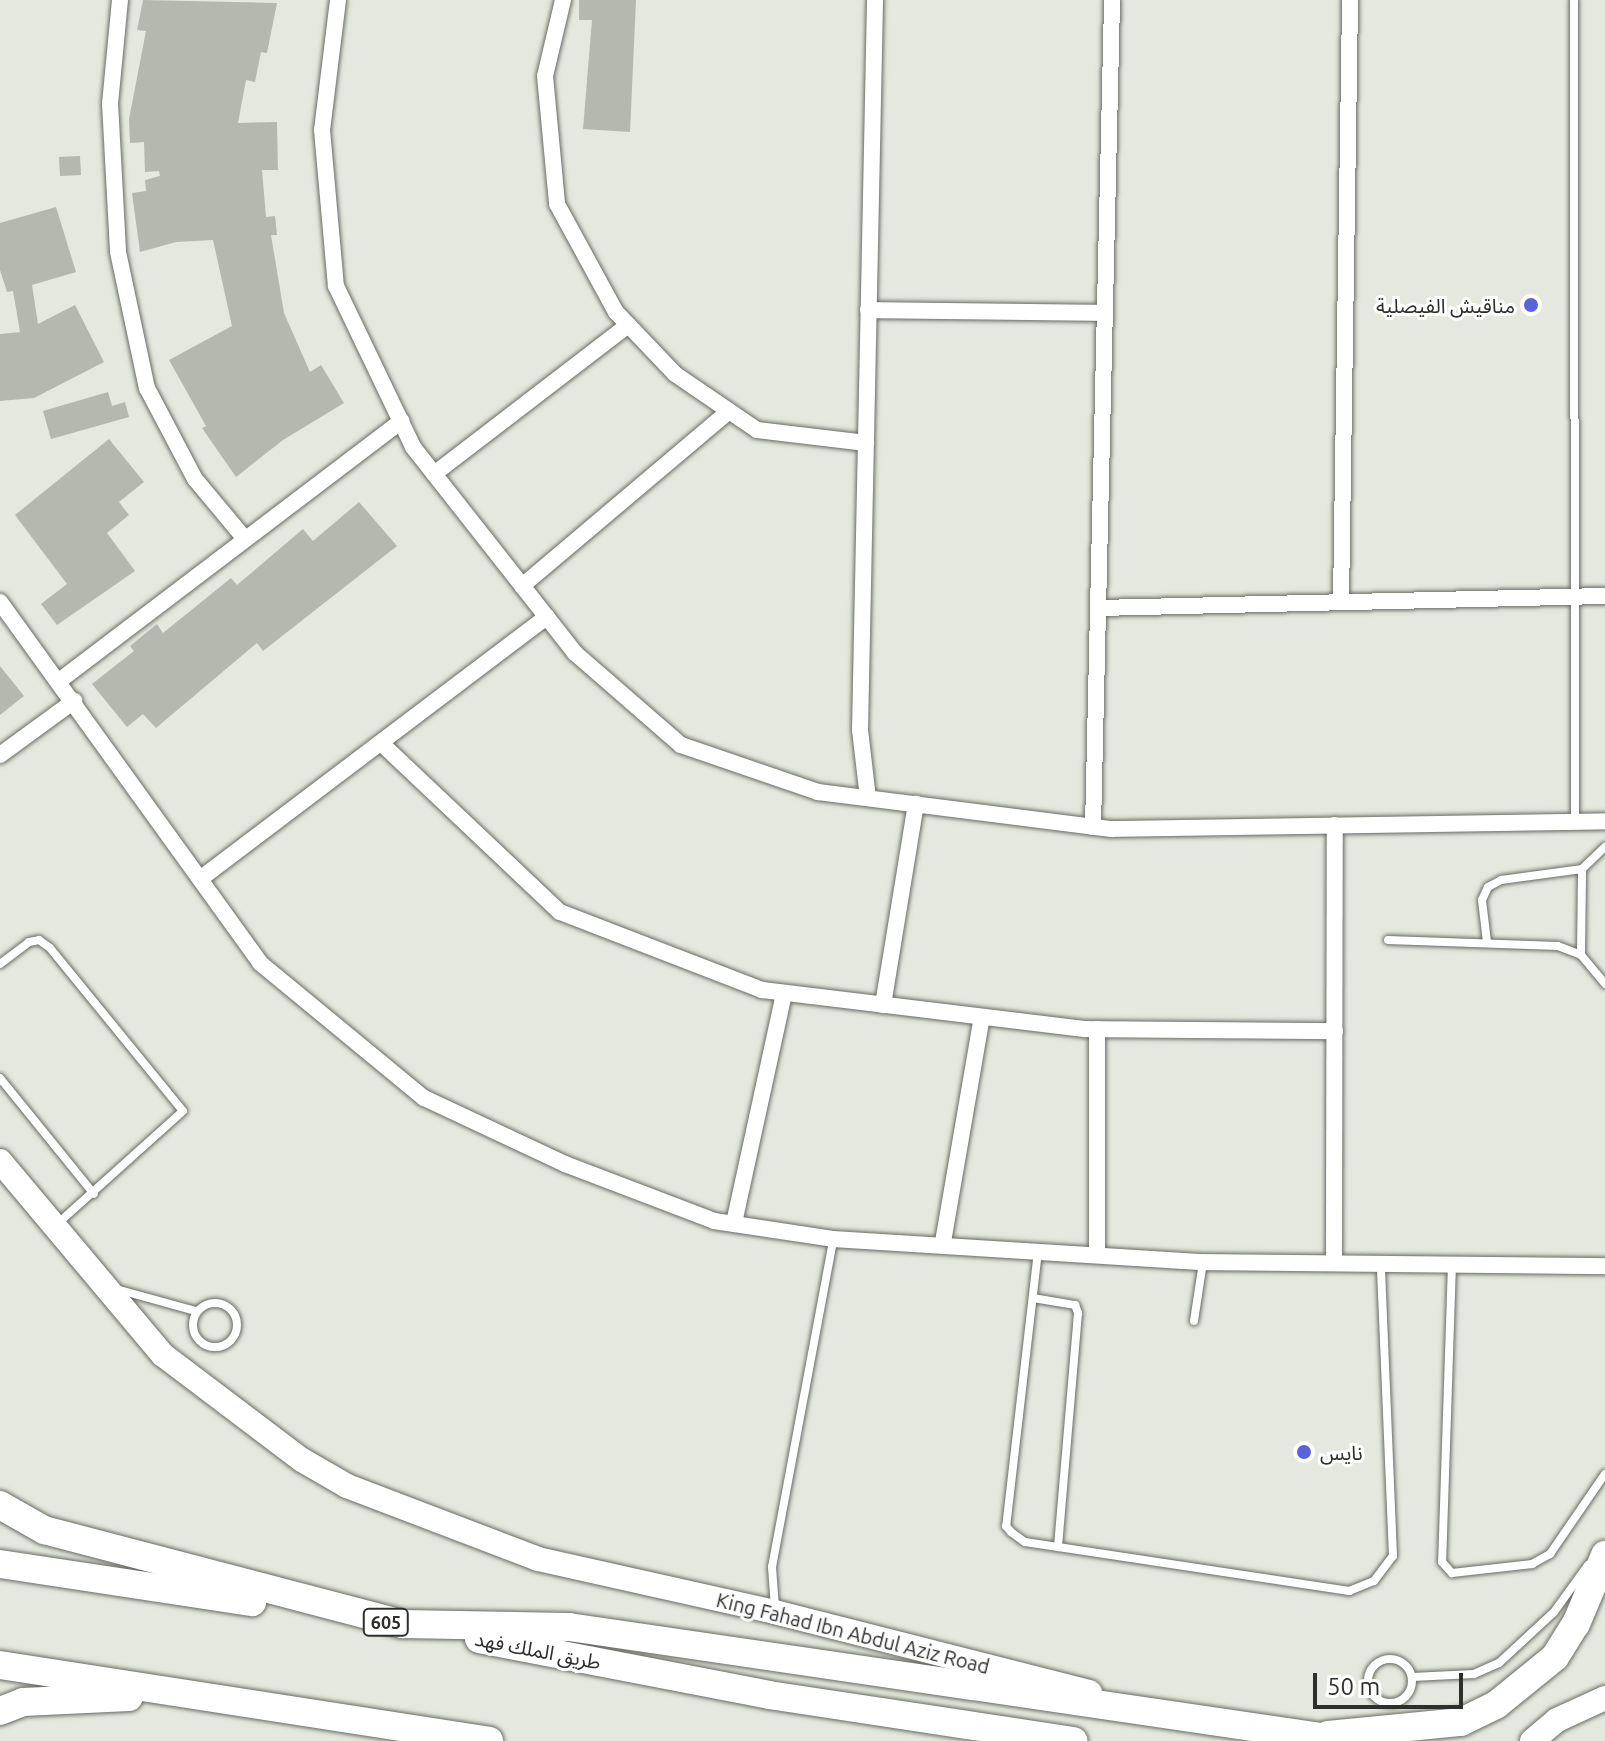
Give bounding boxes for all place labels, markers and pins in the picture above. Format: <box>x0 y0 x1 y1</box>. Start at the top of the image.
place label: مناقيش الفيصلية <box>1376 293 1515 317</box>
marker: مناقيش الفيصلية <box>1522 296 1540 314</box>
place label: نايس <box>1320 1440 1363 1464</box>
marker: نايس <box>1295 1443 1313 1461</box>

